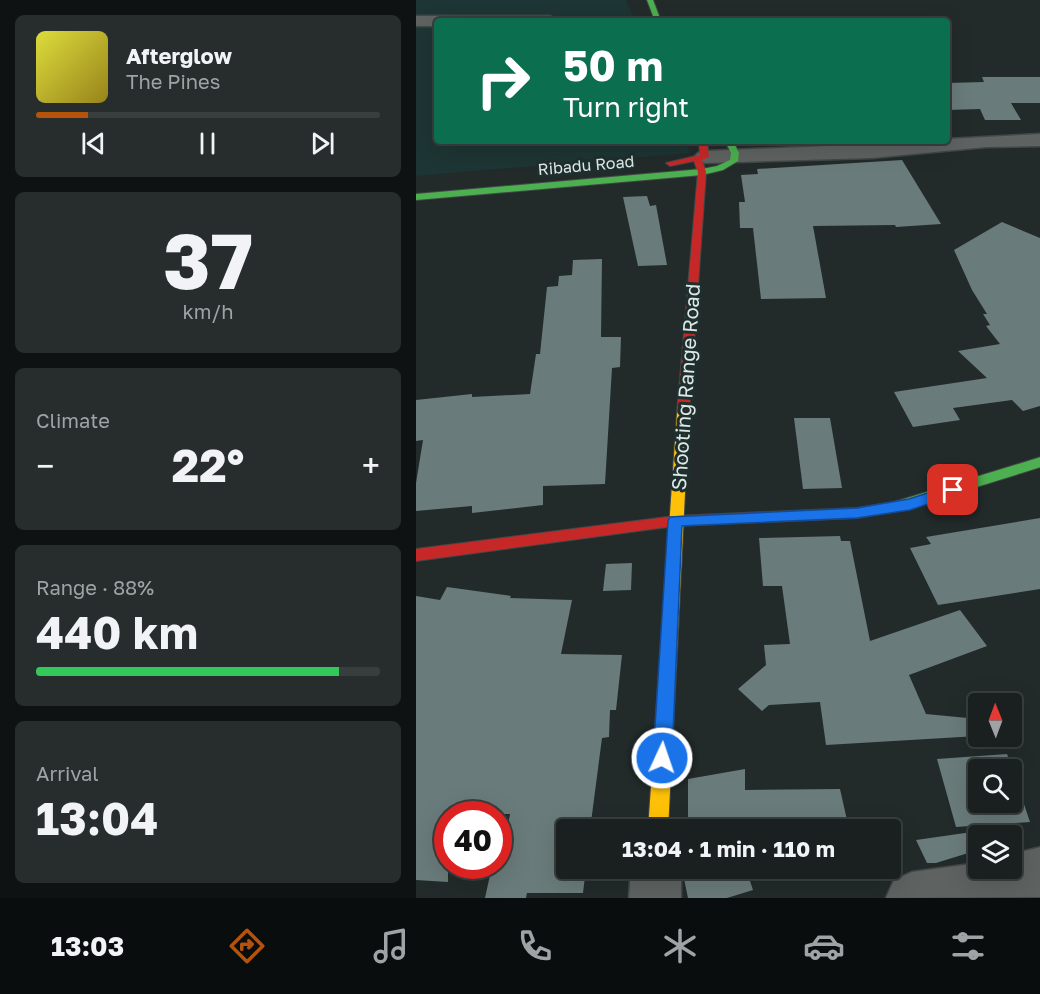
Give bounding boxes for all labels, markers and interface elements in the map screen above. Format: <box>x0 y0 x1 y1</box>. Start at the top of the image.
text: 50 m <box>563 40 663 90</box>
text: Afterglow <box>126 42 232 69</box>
icon: right <box>464 42 542 120</box>
text: The Pines <box>126 69 220 93</box>
text: Turn right <box>563 91 689 123</box>
icon: previous <box>77 127 110 160</box>
icon: pause <box>191 127 224 160</box>
icon: next <box>306 127 339 160</box>
street label: Ribadu Road <box>537 151 635 179</box>
text: 37 <box>163 213 253 306</box>
street label: Shooting Range Road <box>666 283 704 491</box>
text: km/h <box>183 299 233 323</box>
text: Climate <box>36 408 110 432</box>
text: 22° <box>172 438 244 492</box>
text: − <box>36 446 54 485</box>
text: + <box>362 446 380 485</box>
pin <box>927 464 978 515</box>
icon: arrive <box>936 473 969 506</box>
text: Range · 88% <box>36 575 154 599</box>
text: 440 km <box>36 605 198 659</box>
north arrow <box>968 693 1022 747</box>
map controls <box>968 693 1022 879</box>
position arrow <box>630 726 694 790</box>
button: search <box>968 759 1022 813</box>
text: Arrival <box>36 761 99 785</box>
text: 13:04 <box>36 791 158 845</box>
speed limit sign: 40 <box>434 801 512 879</box>
button: layers <box>968 825 1022 879</box>
text: 13:04 · 1 min · 110 m <box>622 835 835 862</box>
icon: directions <box>226 925 268 967</box>
icon: music <box>370 925 412 967</box>
icon: phone <box>514 925 556 967</box>
icon: climate <box>659 925 701 967</box>
icon: car <box>803 925 845 967</box>
icon: filters <box>947 925 989 967</box>
text: 13:03 <box>51 930 124 962</box>

